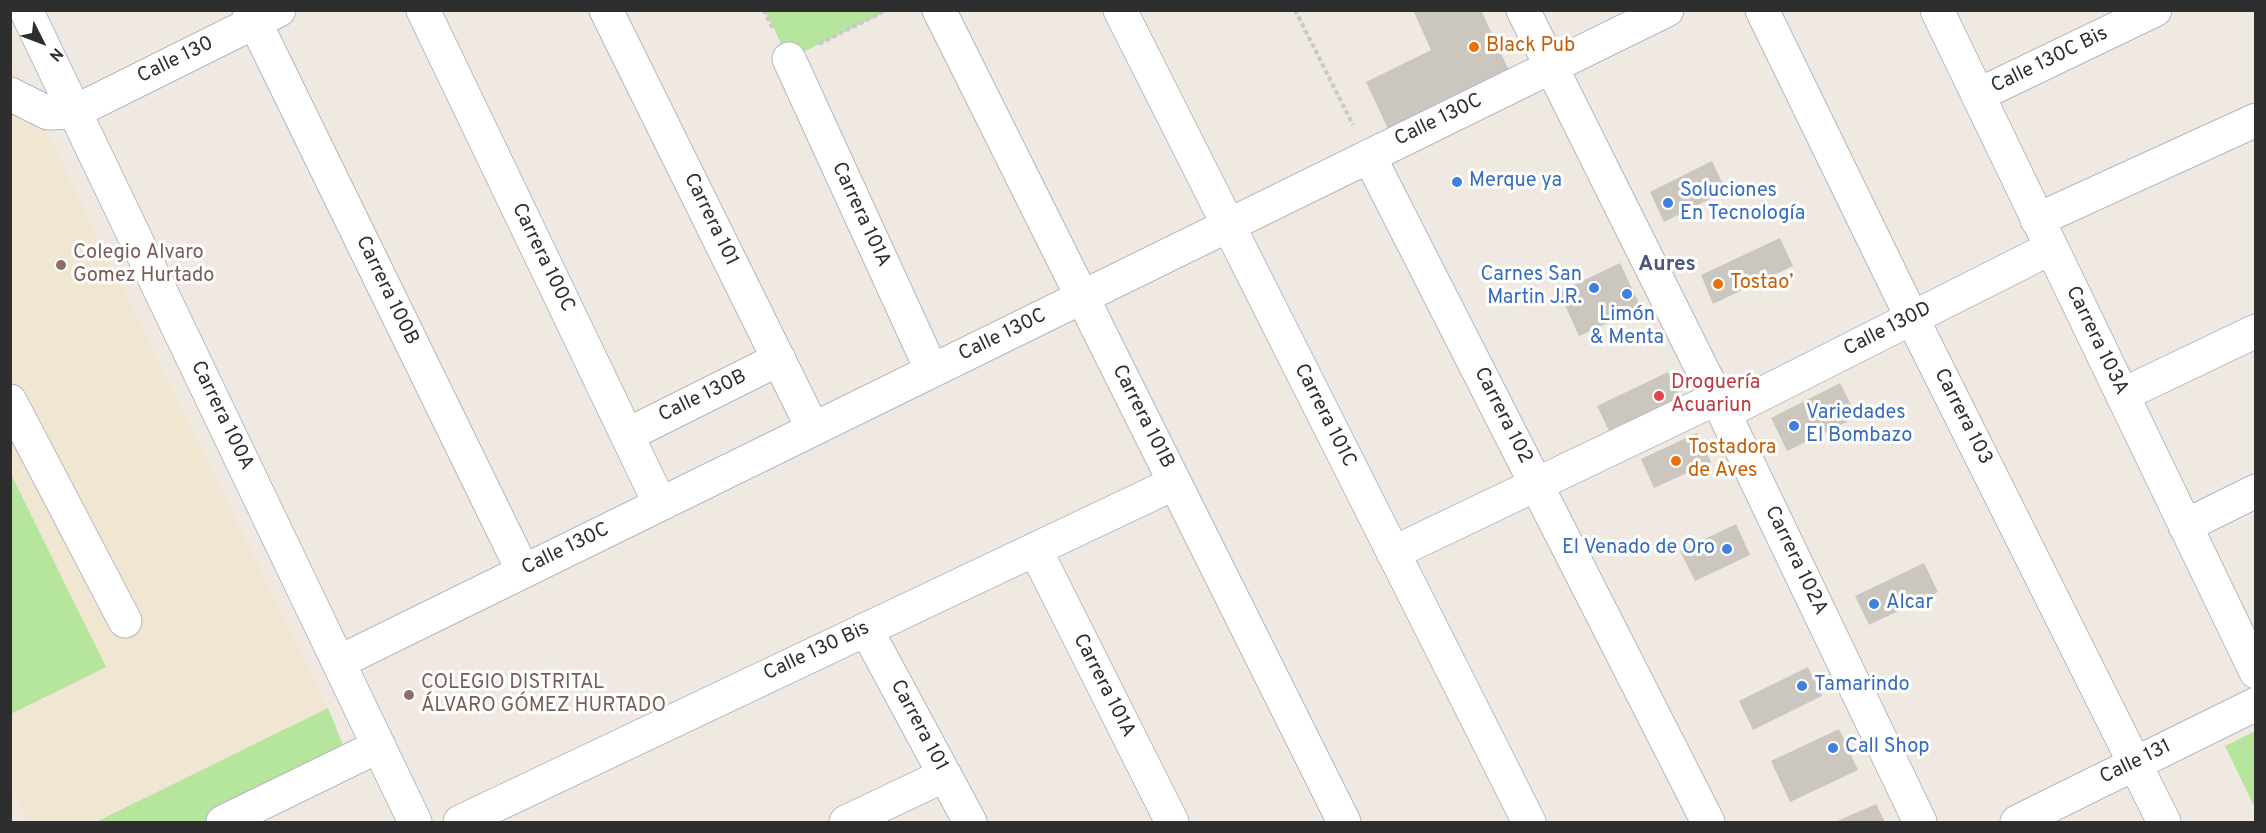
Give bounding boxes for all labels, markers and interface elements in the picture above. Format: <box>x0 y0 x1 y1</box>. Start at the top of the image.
north arrow <box>12 12 72 72</box>
street label: Calle 130C Bis <box>1988 22 2112 100</box>
street label: Calle 130 <box>134 32 218 90</box>
place label: Black Pub <box>1486 35 1575 59</box>
marker: Black Pub <box>1467 40 1481 54</box>
text: N <box>44 43 67 65</box>
street label: Calle 130C <box>1391 90 1487 152</box>
street label: Carrera 101A <box>825 159 895 271</box>
street label: Carrera 101 <box>677 170 743 270</box>
place label: Merque ya <box>1469 170 1562 194</box>
marker: Merque ya <box>1450 175 1464 189</box>
place label: Soluciones En Tecnología <box>1680 180 1805 227</box>
marker: Soluciones En Tecnología <box>1661 196 1675 210</box>
street label: Carrera 100C <box>505 200 579 316</box>
street label: Carrera 100B <box>349 233 423 349</box>
place label: Colegio Alvaro Gomez Hurtado <box>73 242 214 289</box>
district label: Aures <box>1638 253 1696 279</box>
marker: Colegio Alvaro Gomez Hurtado <box>54 258 68 272</box>
place label: Carnes San Martin J.R. <box>1480 264 1582 311</box>
place label: Tostao’ <box>1730 272 1793 296</box>
marker: Tostao’ <box>1711 277 1725 291</box>
marker: Carnes San Martin J.R. <box>1587 281 1601 295</box>
street label: Carrera 103A <box>2059 283 2133 399</box>
marker: Limón & Menta <box>1620 287 1634 301</box>
street label: Calle 130D <box>1840 298 1936 362</box>
place label: Limón & Menta <box>1590 304 1664 351</box>
street label: Calle 130C <box>955 305 1051 367</box>
street label: Carrera 100A <box>184 358 258 474</box>
street label: Carrera 101C <box>1288 360 1360 472</box>
street label: Carrera 101B <box>1106 361 1178 473</box>
street label: Carrera 102 <box>1468 364 1536 468</box>
street label: Calle 130B <box>655 365 751 429</box>
street label: Carrera 103 <box>1928 365 1996 469</box>
place label: Droguería Acuariun <box>1671 372 1760 419</box>
marker: Droguería Acuariun <box>1652 389 1666 403</box>
place label: Variedades El Bombazo <box>1806 402 1912 449</box>
marker: Variedades El Bombazo <box>1787 419 1801 433</box>
place label: Tostadora de Aves <box>1688 437 1776 484</box>
marker: Tostadora de Aves <box>1669 454 1683 468</box>
street label: Carrera 102A <box>1758 503 1832 619</box>
street label: Calle 130C <box>518 519 614 581</box>
place label: El Venado de Oro <box>1562 537 1715 561</box>
marker: El Venado de Oro <box>1720 542 1734 556</box>
place label: Alcar <box>1886 592 1933 616</box>
marker: Alcar <box>1867 597 1881 611</box>
street label: Calle 130 Bis <box>760 617 874 687</box>
street label: Carrera 101A <box>1067 630 1139 742</box>
place label: COLEGIO DISTRITAL ÁLVARO GÓMEZ HURTADO <box>421 672 666 719</box>
place label: Tamarindo <box>1814 674 1910 698</box>
street label: Carrera 101 <box>884 676 952 776</box>
marker: Tamarindo <box>1795 679 1809 693</box>
marker: COLEGIO DISTRITAL ÁLVARO GÓMEZ HURTADO <box>402 688 416 702</box>
street label: Calle 131 <box>2096 735 2176 791</box>
place label: Call Shop <box>1845 736 1930 760</box>
marker: Call Shop <box>1826 741 1840 755</box>

